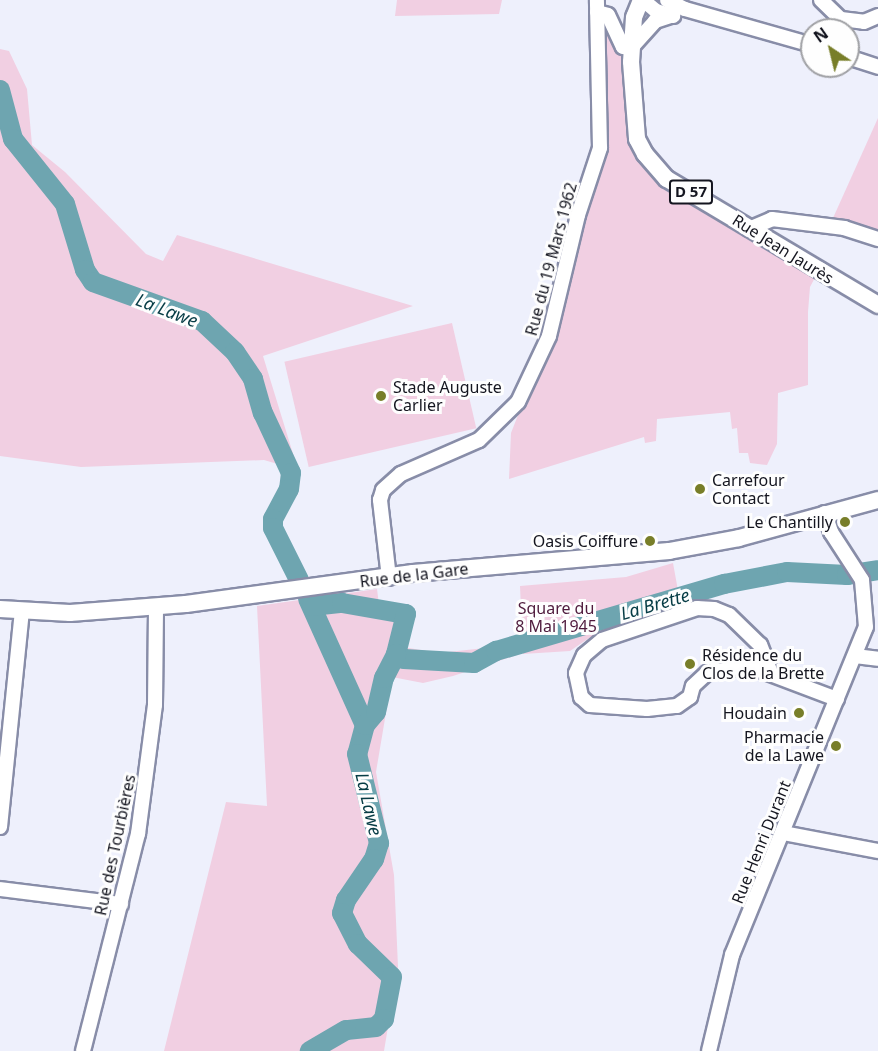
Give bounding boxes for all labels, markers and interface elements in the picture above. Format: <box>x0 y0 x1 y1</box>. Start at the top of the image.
north arrow <box>800 18 860 78</box>
text: N <box>809 22 832 48</box>
street label: Rue du 19 Mars 1962 <box>521 180 581 338</box>
road number: D 57 <box>668 180 714 204</box>
street label: Rue Jean Jaurès <box>729 210 837 288</box>
water label: La Lawe <box>133 288 201 332</box>
place label: Stade Auguste Carlier <box>393 377 502 415</box>
marker: Stade Auguste Carlier <box>374 389 388 403</box>
place label: Carrefour Contact <box>712 470 785 508</box>
marker: Carrefour Contact <box>693 482 707 496</box>
place label: Le Chantilly <box>746 512 833 532</box>
marker: Le Chantilly <box>838 515 852 529</box>
place label: Oasis Coiffure <box>533 531 638 551</box>
marker: Oasis Coiffure <box>643 534 657 548</box>
street label: Rue de la Gare <box>359 559 469 591</box>
water label: La Brette <box>618 584 692 624</box>
park label: Square du 8 Mai 1945 <box>515 598 597 636</box>
place label: Résidence du Clos de la Brette <box>702 645 824 683</box>
marker: Résidence du Clos de la Brette <box>683 657 697 671</box>
place label: Houdain <box>723 703 787 723</box>
marker: Houdain <box>792 706 806 720</box>
place label: Pharmacie de la Lawe <box>744 727 824 765</box>
marker: Pharmacie de la Lawe <box>829 739 843 753</box>
water label: La Lawe <box>351 770 387 838</box>
street label: Rue des Tourbières <box>91 773 139 917</box>
street label: Rue Henri Durant <box>728 778 794 906</box>

